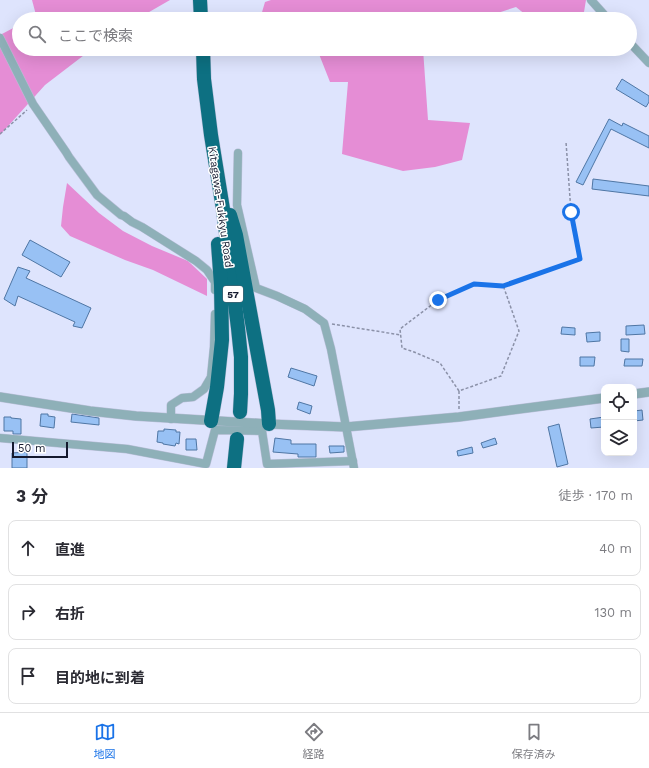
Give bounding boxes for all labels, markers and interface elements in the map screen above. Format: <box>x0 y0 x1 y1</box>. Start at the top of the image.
search box <box>12 12 637 56</box>
icon: search <box>26 23 48 45</box>
text: ここで検索 <box>58 27 133 45</box>
street label: Kitagawa-Fukkyu Road <box>206 146 235 268</box>
route start <box>562 203 580 221</box>
road number: 57 <box>223 286 243 302</box>
route end <box>429 291 447 309</box>
map controls <box>601 384 637 456</box>
button: locate <box>601 384 637 420</box>
button: layers <box>601 420 637 456</box>
scale bar <box>12 440 68 459</box>
text: 50 m <box>18 442 45 455</box>
text: 3 分 <box>16 486 48 506</box>
text: 徒歩 · 170 m <box>558 488 633 503</box>
icon: ahead <box>17 537 39 559</box>
text: 直進 <box>55 541 85 559</box>
text: 40 m <box>599 541 632 556</box>
icon: right <box>17 601 39 623</box>
text: 右折 <box>55 605 85 623</box>
text: 130 m <box>594 605 632 620</box>
icon: arrive <box>17 665 39 687</box>
text: 目的地に到着 <box>55 669 145 687</box>
tab: 地図 <box>94 721 116 761</box>
tab: 経路 <box>303 721 325 761</box>
tab: 保存済み <box>512 721 556 761</box>

